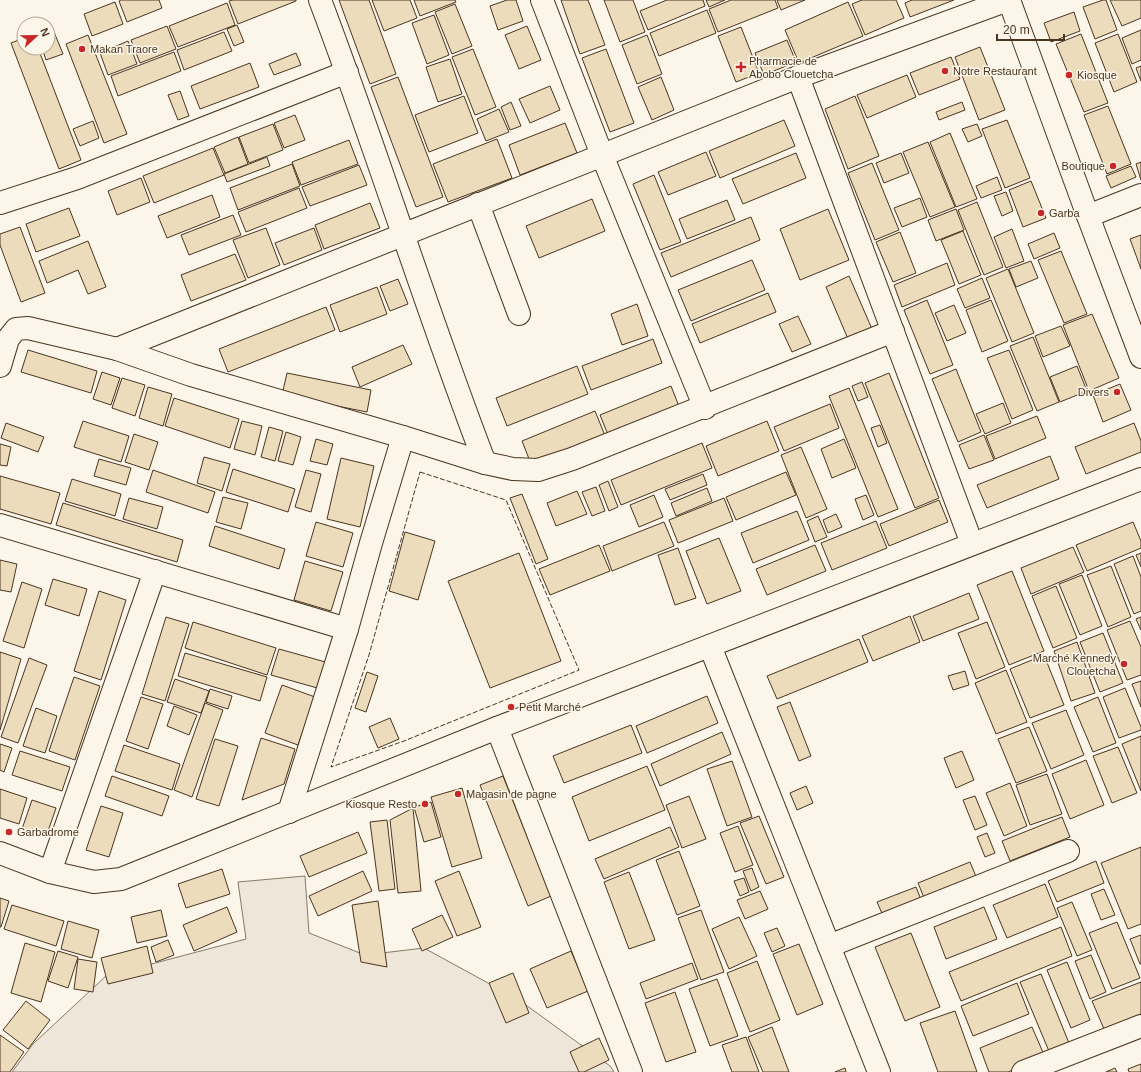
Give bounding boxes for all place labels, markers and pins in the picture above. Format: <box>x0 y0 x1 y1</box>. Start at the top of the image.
place label: Makan Traore <box>90 43 158 55</box>
marker: Makan Traore <box>77 44 87 54</box>
place label: Pharmacie de Abobo Clouetcha <box>749 55 834 80</box>
marker: Pharmacie de Abobo Clouetcha <box>736 62 746 72</box>
place label: Notre Restaurant <box>953 65 1037 77</box>
marker: Notre Restaurant <box>940 66 950 76</box>
place label: Kiosque <box>1077 69 1117 81</box>
marker: Kiosque <box>1064 70 1074 80</box>
place label: Boutique <box>1062 160 1105 172</box>
marker: Boutique <box>1108 161 1118 171</box>
place label: Garba <box>1049 207 1080 219</box>
marker: Garba <box>1036 208 1046 218</box>
place label: Divers <box>1078 386 1109 398</box>
marker: Divers <box>1112 387 1122 397</box>
place label: Marché Kennedy Clouetcha <box>1033 652 1117 677</box>
marker: Marché Kennedy Clouetcha <box>1119 659 1129 669</box>
place label: Petit Marché <box>519 701 581 713</box>
marker: Petit Marché <box>506 702 516 712</box>
place label: Magasin de pagne <box>466 788 557 800</box>
marker: Magasin de pagne <box>453 789 463 799</box>
place label: Kiosque Resto <box>345 798 417 810</box>
marker: Kiosque Resto <box>420 799 430 809</box>
place label: Garbadrome <box>17 826 79 838</box>
marker: Garbadrome <box>4 827 14 837</box>

